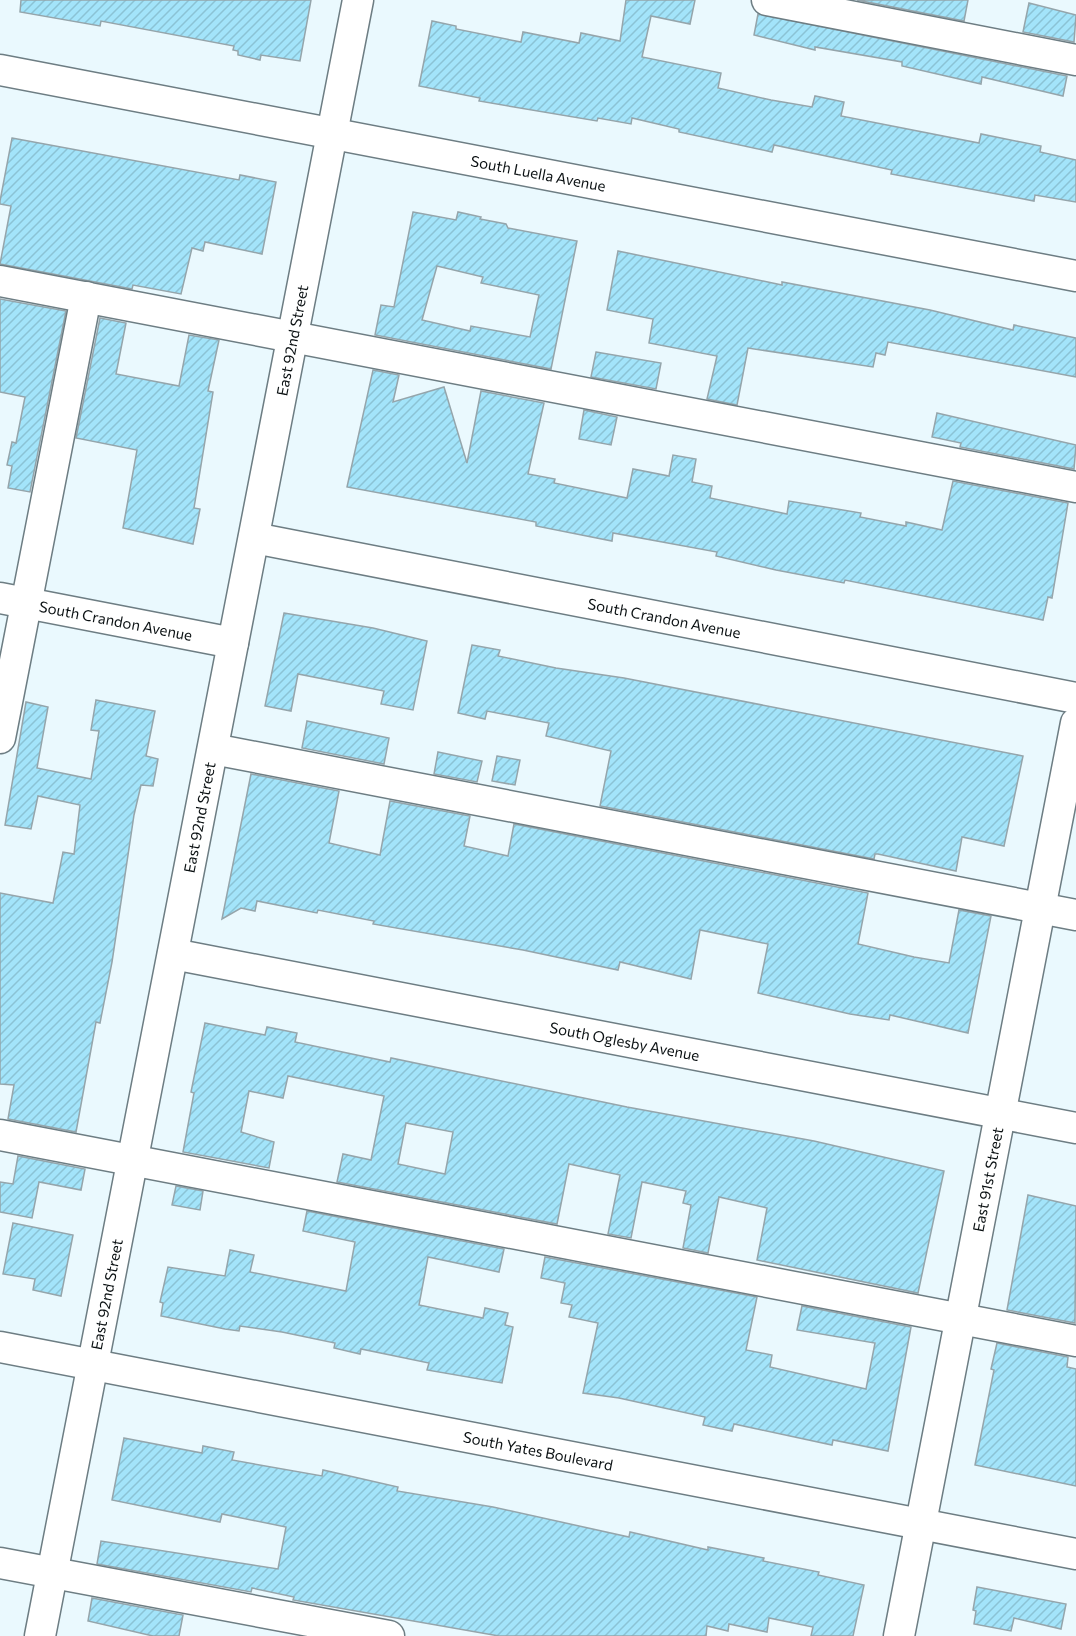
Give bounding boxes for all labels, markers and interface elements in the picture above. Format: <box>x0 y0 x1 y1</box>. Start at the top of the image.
street label: South Luella Avenue <box>469 151 607 195</box>
street label: East 92nd Street <box>272 283 311 397</box>
street label: South Crandon Avenue <box>586 594 742 642</box>
street label: South Crandon Avenue <box>38 597 194 644</box>
street label: East 92nd Street <box>180 760 219 874</box>
street label: South Oglesby Avenue <box>548 1018 701 1064</box>
street label: East 91st Street <box>969 1126 1006 1233</box>
street label: East 92nd Street <box>87 1237 126 1351</box>
street label: South Yates Boulevard <box>462 1427 614 1474</box>

